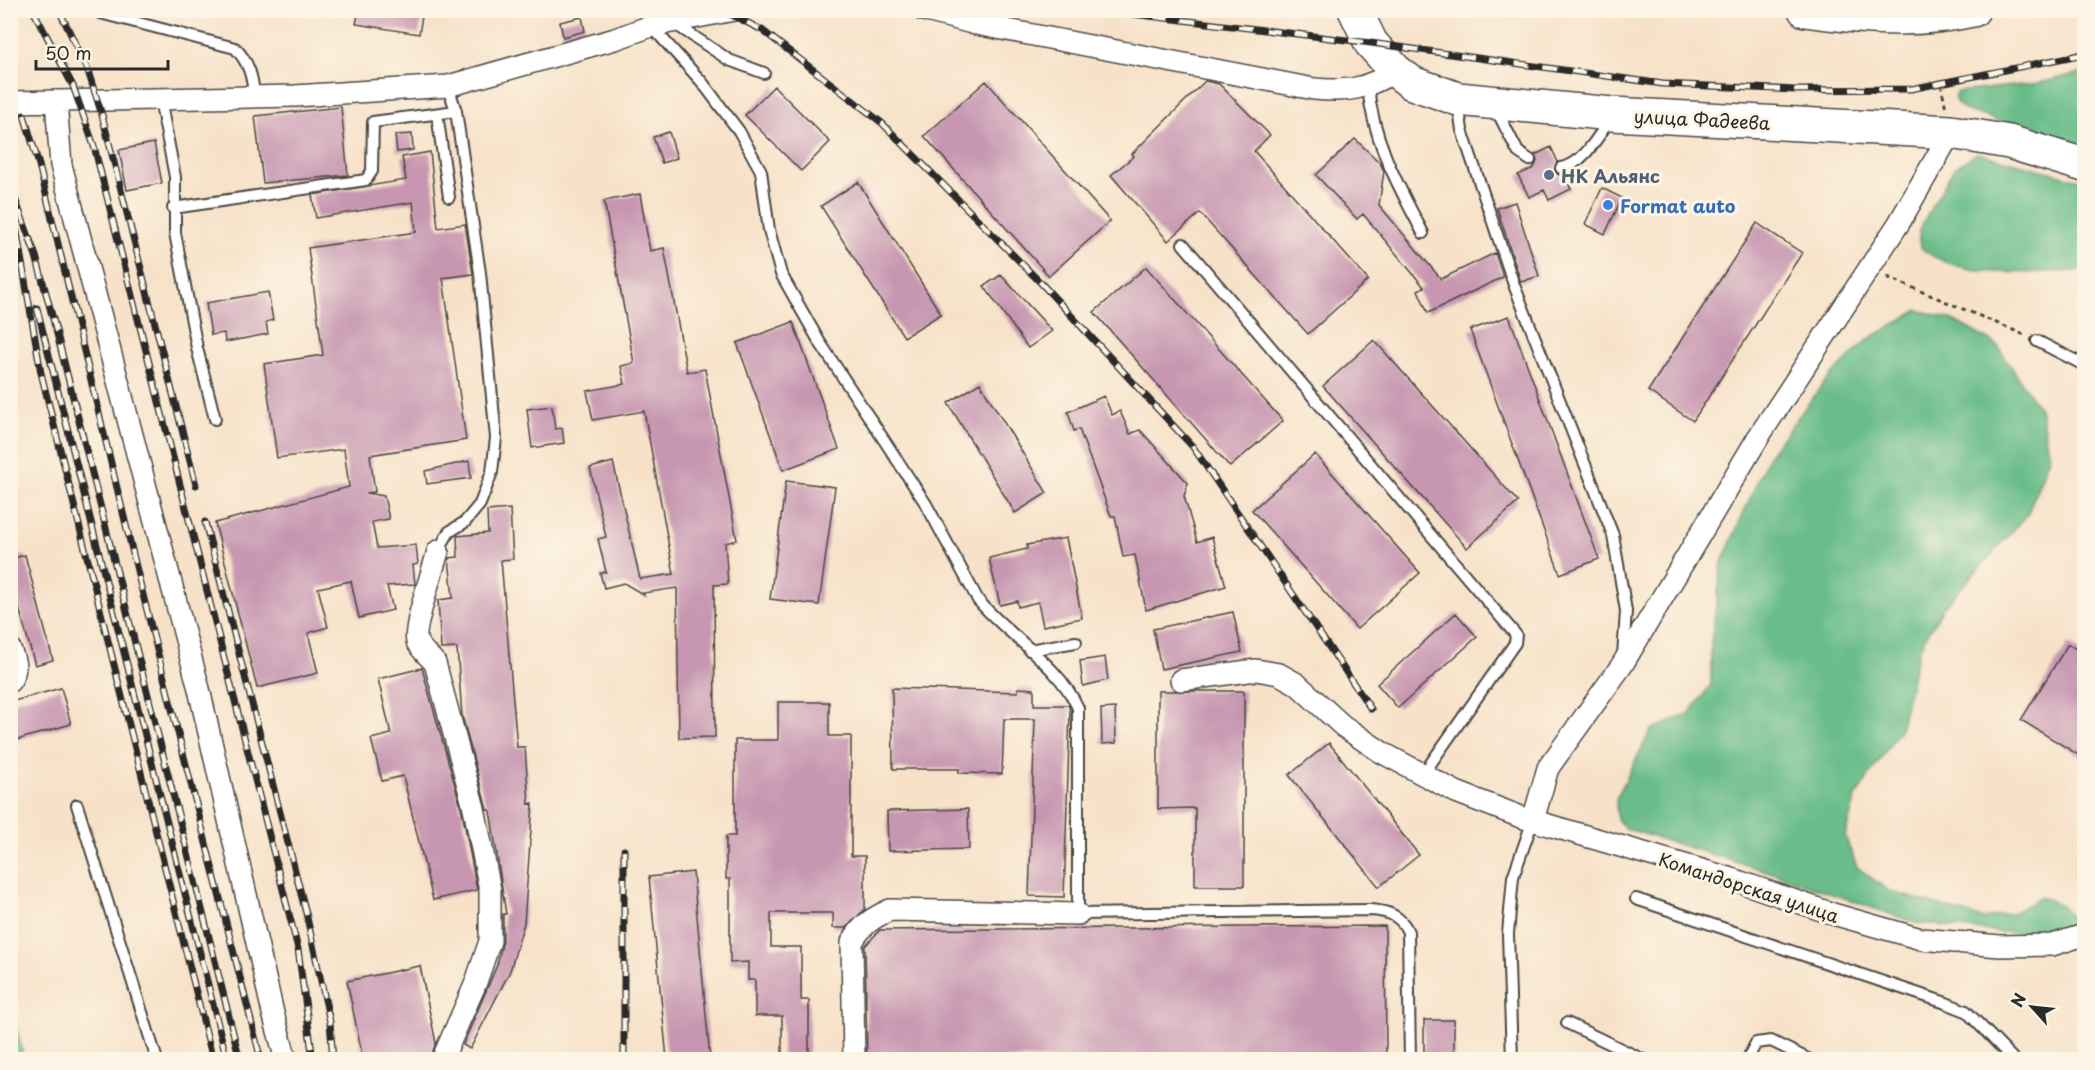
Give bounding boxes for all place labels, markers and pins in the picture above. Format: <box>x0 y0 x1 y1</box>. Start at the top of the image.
place label: НК Альянс <box>1561 162 1660 189</box>
marker: НК Альянс <box>1542 168 1556 182</box>
place label: Format auto <box>1620 192 1736 219</box>
marker: Format auto <box>1601 198 1615 212</box>

